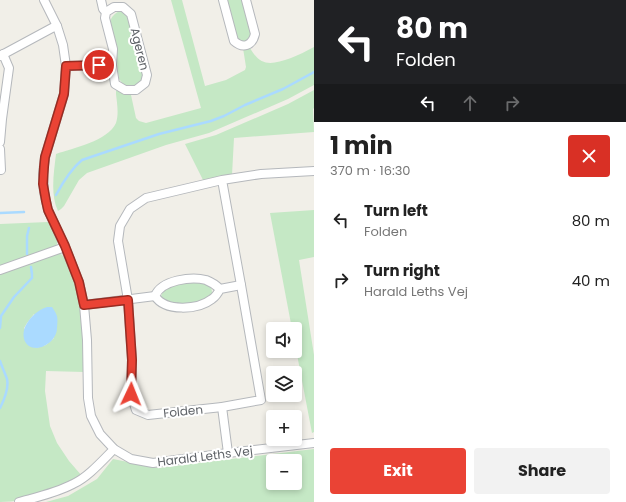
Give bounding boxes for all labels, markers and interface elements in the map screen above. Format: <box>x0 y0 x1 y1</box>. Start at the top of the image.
text: 80 m <box>396 9 468 48</box>
icon: left <box>330 16 382 68</box>
street label: Ageren <box>127 26 153 72</box>
text: Folden <box>396 47 456 72</box>
pin <box>82 48 116 82</box>
icon: arrive <box>88 54 110 76</box>
icon: left <box>417 92 439 114</box>
icon: ahead <box>459 92 481 114</box>
icon: right <box>501 92 523 114</box>
text: 1 min <box>330 129 393 162</box>
button: close <box>568 135 610 177</box>
text: 370 m · 16:30 <box>330 161 410 180</box>
text: Turn left <box>364 200 428 221</box>
icon: left <box>330 209 352 231</box>
text: 80 m <box>572 210 610 231</box>
text: Folden <box>364 222 407 241</box>
text: Turn right <box>364 260 440 281</box>
icon: right <box>330 269 352 291</box>
text: 40 m <box>572 270 610 291</box>
text: Harald Leths Vej <box>364 282 468 301</box>
map controls <box>266 322 302 490</box>
button: sound <box>266 322 302 358</box>
button: layers <box>266 366 302 402</box>
position arrow <box>110 373 152 415</box>
street label: Folden <box>162 400 204 422</box>
button: + <box>266 410 302 446</box>
street label: Harald Leths Vej <box>156 442 254 470</box>
button: Exit <box>330 448 466 494</box>
button: Share <box>474 448 610 494</box>
button: − <box>266 454 302 490</box>

